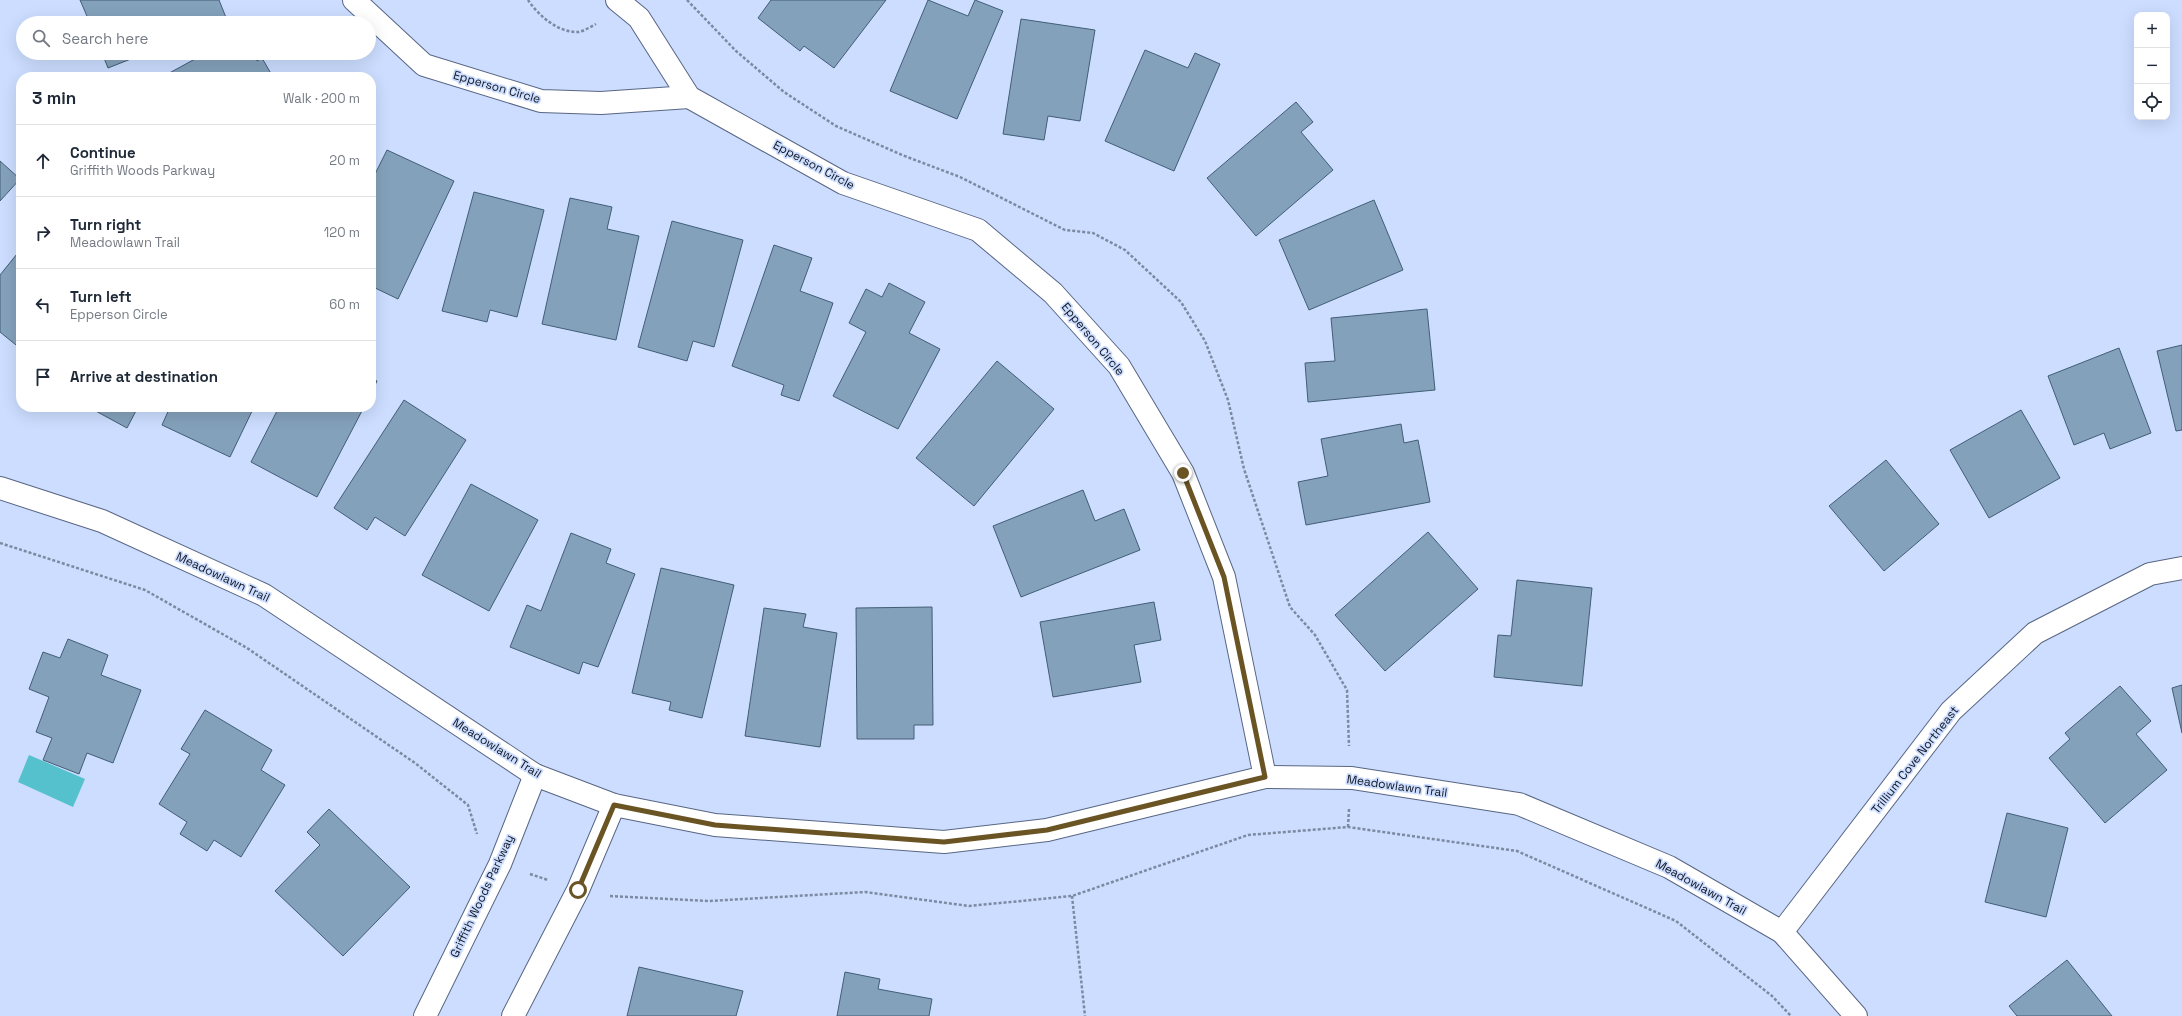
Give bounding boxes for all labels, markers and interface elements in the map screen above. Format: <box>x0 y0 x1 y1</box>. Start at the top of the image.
map controls <box>2134 12 2170 120</box>
button: + <box>2134 12 2170 48</box>
search box <box>16 16 376 60</box>
icon: search <box>30 27 52 49</box>
text: Search here <box>62 29 148 48</box>
button: − <box>2134 48 2170 84</box>
street label: Epperson Circle <box>452 67 542 107</box>
button: locate <box>2134 84 2170 120</box>
text: 3 min <box>32 87 76 109</box>
text: Walk · 200 m <box>283 90 360 107</box>
street label: Epperson Circle <box>770 137 858 193</box>
text: Continue <box>70 143 136 162</box>
icon: ahead <box>32 150 54 172</box>
text: 20 m <box>329 152 360 169</box>
text: Griffith Woods Parkway <box>70 162 215 179</box>
text: Turn right <box>70 215 141 234</box>
icon: right <box>32 222 54 244</box>
text: 120 m <box>324 224 360 241</box>
text: Meadowlawn Trail <box>70 234 180 251</box>
text: Turn left <box>70 287 132 306</box>
icon: left <box>32 294 54 316</box>
text: 60 m <box>329 296 360 313</box>
street label: Epperson Circle <box>1058 299 1128 379</box>
text: Epperson Circle <box>70 306 168 323</box>
icon: arrive <box>32 366 54 388</box>
text: Arrive at destination <box>70 367 218 386</box>
route end <box>1174 464 1192 482</box>
street label: Meadowlawn Trail <box>174 548 272 606</box>
street label: Trillium Cove Northeast <box>1868 703 1962 817</box>
street label: Meadowlawn Trail <box>450 714 544 782</box>
street label: Meadowlawn Trail <box>1346 771 1448 801</box>
street label: Griffith Woods Parkway <box>446 832 518 960</box>
street label: Meadowlawn Trail <box>1653 855 1749 919</box>
route start <box>569 881 587 899</box>

